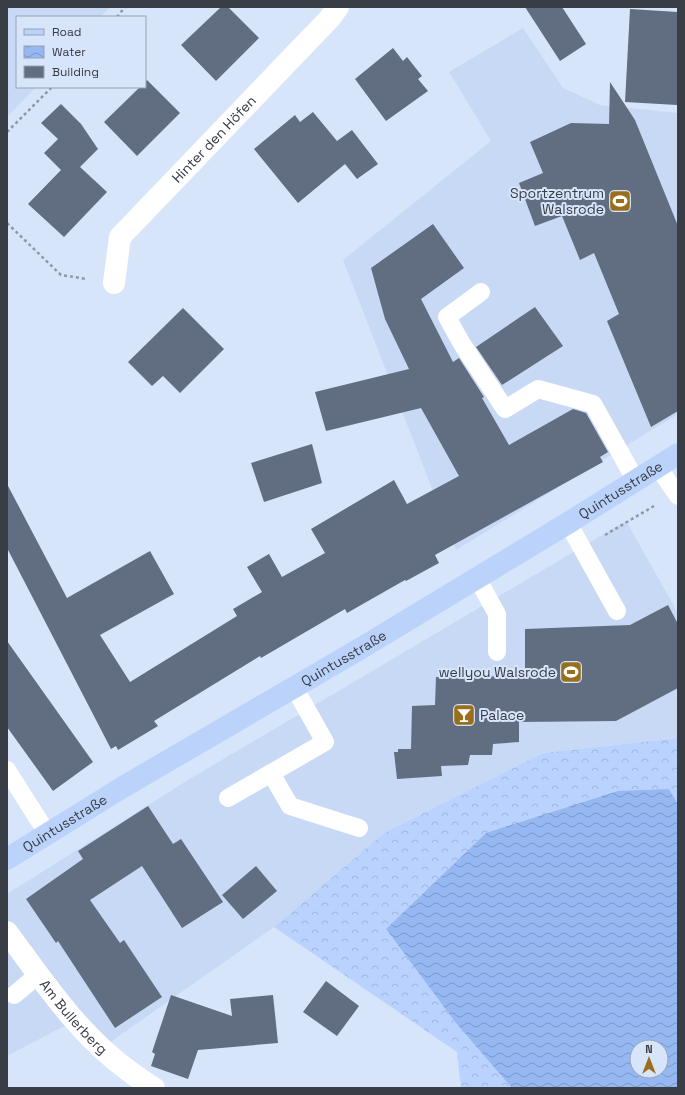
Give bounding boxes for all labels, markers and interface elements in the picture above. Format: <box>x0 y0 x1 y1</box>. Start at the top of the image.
legend <box>16 16 146 88</box>
text: Road <box>52 24 81 40</box>
text: Water <box>52 44 86 60</box>
text: Building <box>52 64 99 80</box>
street label: Hinter den Höfen <box>168 92 260 187</box>
place label: Sportzentrum Walsrode <box>510 184 604 218</box>
sports icon: Sportzentrum Walsrode <box>607 188 633 214</box>
street label: Quintusstraße <box>575 457 666 523</box>
street label: Quintusstraße <box>298 626 390 690</box>
sports icon: wellyou Walsrode <box>558 659 584 685</box>
place label: wellyou Walsrode <box>439 663 556 681</box>
bar icon: Palace <box>451 702 477 728</box>
place label: Palace <box>480 706 524 724</box>
street label: Quintusstraße <box>19 790 110 856</box>
street label: Am Bullerberg <box>36 976 111 1058</box>
north arrow <box>629 1039 669 1079</box>
text: N <box>645 1042 653 1056</box>

